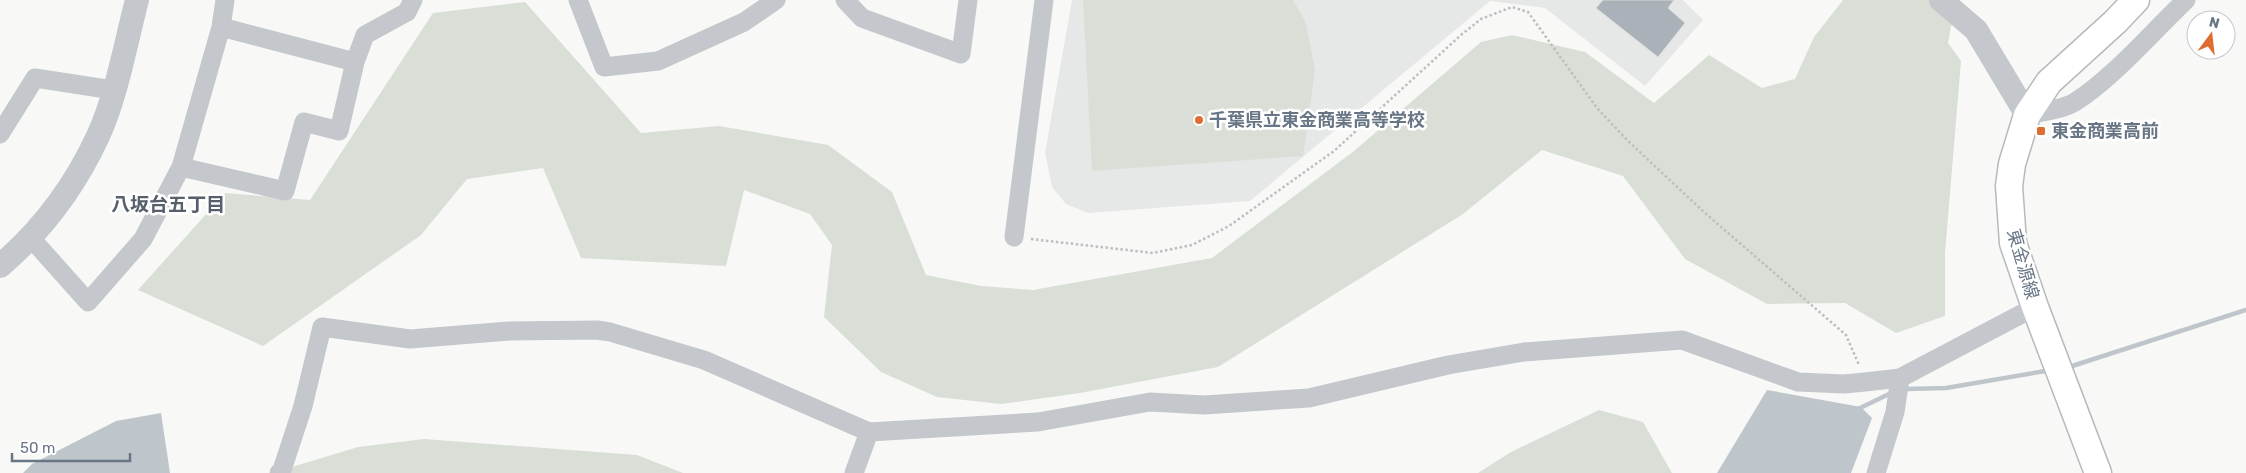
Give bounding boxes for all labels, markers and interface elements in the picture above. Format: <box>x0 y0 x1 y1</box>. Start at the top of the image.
north arrow <box>2186 10 2236 60</box>
text: N <box>2207 13 2221 32</box>
place label: 千葉県立東金商業高等学校 <box>1209 109 1425 131</box>
marker: 千葉県立東金商業高等学校 <box>1193 114 1205 126</box>
place label: 東金商業高前 <box>2051 120 2159 142</box>
marker: 東金商業高前 <box>2035 125 2047 137</box>
district label: 八坂台五丁目 <box>111 193 225 216</box>
street label: 東金源線 <box>2003 226 2043 302</box>
scale bar <box>12 430 130 462</box>
text: 50 m <box>20 439 55 457</box>

